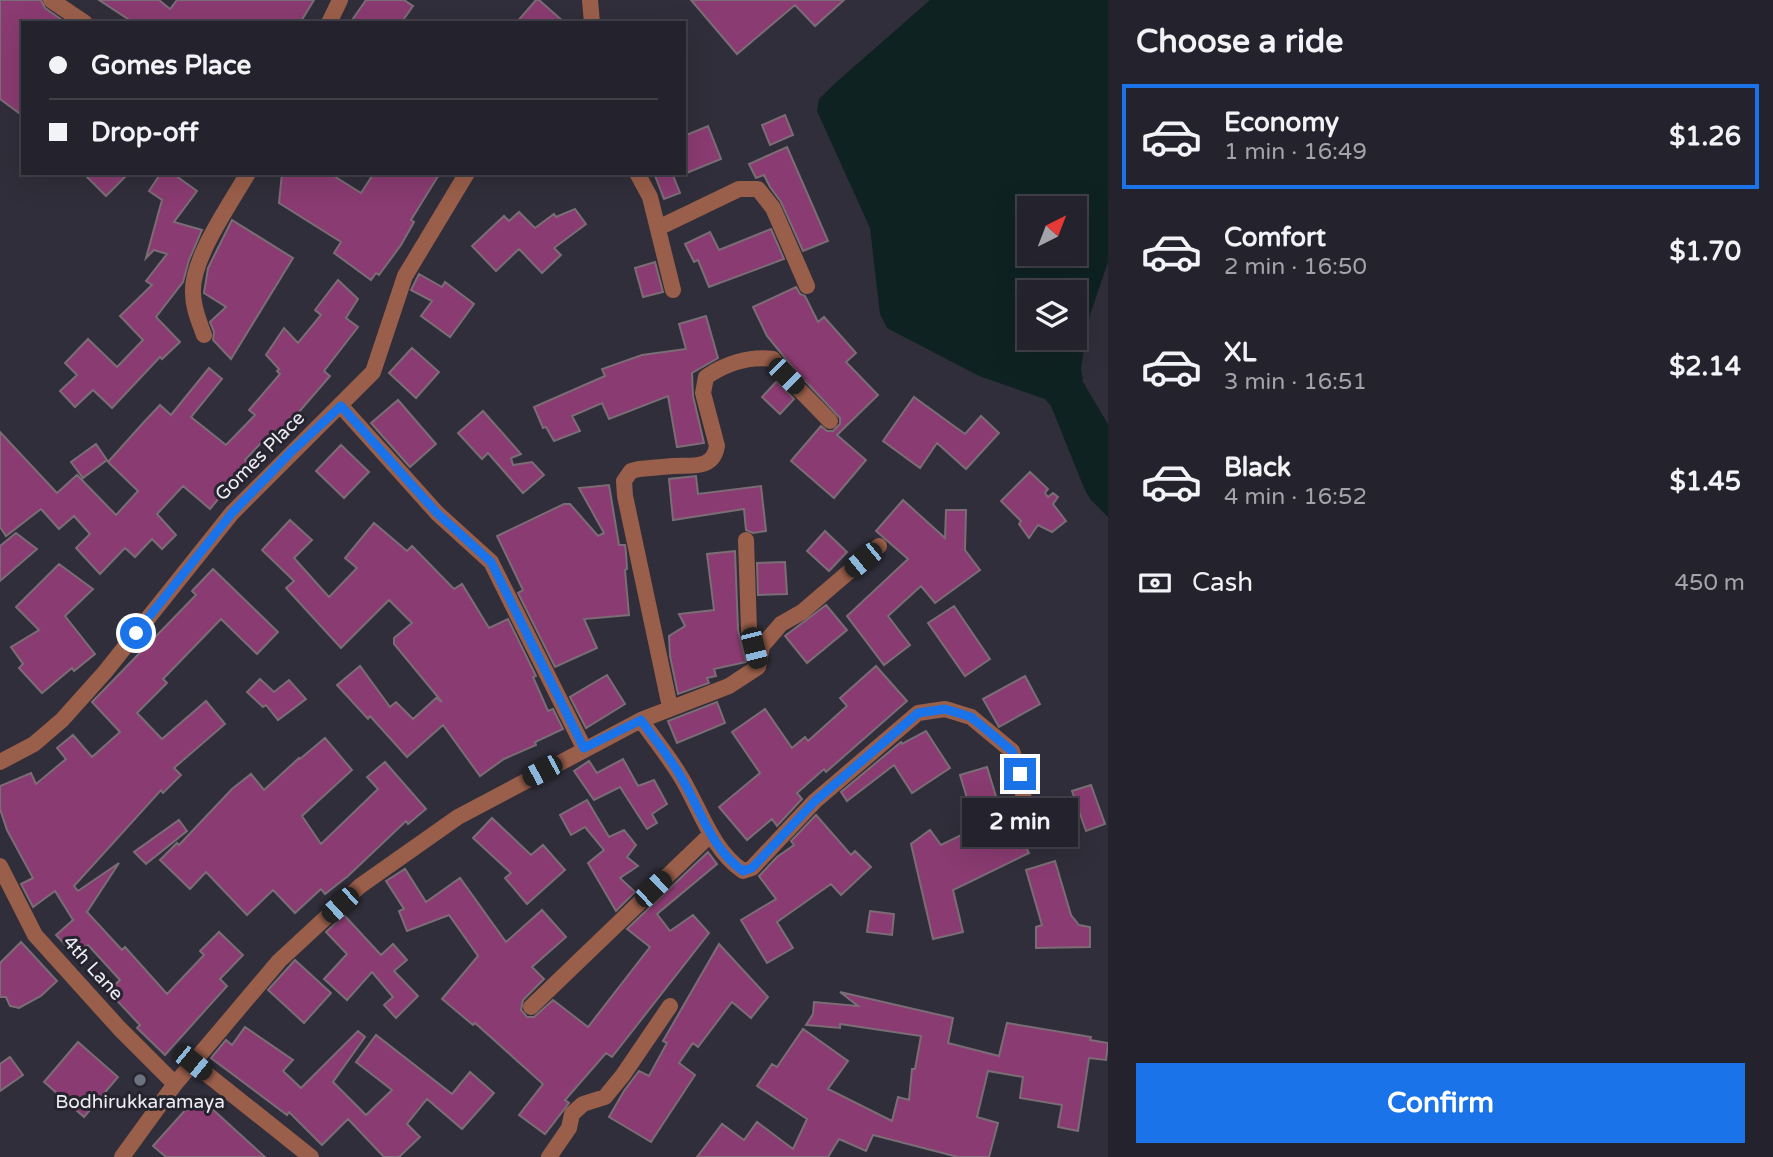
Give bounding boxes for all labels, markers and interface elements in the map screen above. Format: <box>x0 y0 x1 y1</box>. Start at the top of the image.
text: Choose a ride <box>1136 23 1343 61</box>
text: Gomes Place <box>91 50 251 81</box>
icon: car <box>1140 105 1203 168</box>
text: Economy <box>1224 107 1339 138</box>
text: Drop-off <box>91 117 198 148</box>
text: $1.26 <box>1669 121 1741 152</box>
text: 1 min · 16:49 <box>1224 138 1367 166</box>
north arrow <box>1017 196 1087 266</box>
map controls <box>1017 196 1087 350</box>
icon: car <box>1140 220 1203 283</box>
text: Comfort <box>1224 222 1326 253</box>
text: $1.70 <box>1669 236 1741 267</box>
text: 2 min · 16:50 <box>1224 253 1367 281</box>
button: layers <box>1017 280 1087 350</box>
icon: car <box>1140 335 1203 398</box>
text: XL <box>1224 337 1256 368</box>
text: $2.14 <box>1669 351 1741 382</box>
car <box>764 354 809 398</box>
text: 3 min · 16:51 <box>1224 368 1367 396</box>
street label: Gomes Place <box>211 407 309 505</box>
icon: car <box>1140 450 1203 513</box>
text: Black <box>1224 452 1291 483</box>
text: $1.45 <box>1670 466 1741 497</box>
text: 4 min · 16:52 <box>1224 483 1367 511</box>
car <box>841 539 886 581</box>
icon: cash <box>1136 564 1174 602</box>
text: Cash <box>1192 567 1253 598</box>
text: 450 m <box>1675 569 1745 597</box>
route start <box>120 617 152 649</box>
car <box>739 625 770 671</box>
car <box>519 752 566 790</box>
route end <box>1004 758 1036 790</box>
callout: 2 min <box>962 798 1078 848</box>
text: 2 min <box>989 808 1051 836</box>
car <box>631 867 676 911</box>
car <box>318 883 363 927</box>
street label: 4th Lane <box>58 931 128 1005</box>
car <box>171 1042 216 1084</box>
button: Confirm <box>1136 1063 1745 1143</box>
marker: Bodhirukkaramaya <box>132 1072 148 1088</box>
place label: Bodhirukkaramaya <box>55 1091 225 1113</box>

